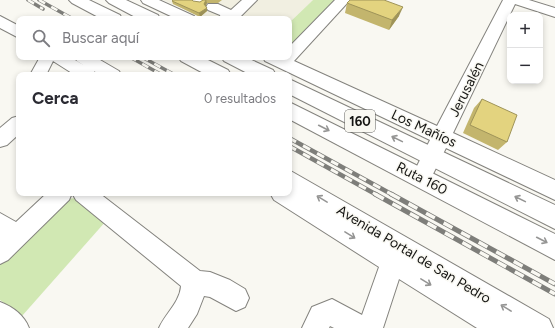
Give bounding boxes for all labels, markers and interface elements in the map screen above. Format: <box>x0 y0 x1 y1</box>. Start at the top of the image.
map controls <box>507 12 543 84</box>
button: + <box>507 12 543 48</box>
search box <box>16 16 292 60</box>
icon: search <box>30 27 52 49</box>
text: Buscar aquí <box>62 29 139 47</box>
button: − <box>507 48 543 84</box>
street label: Jerusalén <box>445 59 488 120</box>
text: Cerca <box>32 88 79 108</box>
text: 0 resultados <box>204 91 276 106</box>
street label: Los Mañíos <box>388 106 459 151</box>
road number: 160 <box>345 110 375 132</box>
one-way arrow <box>317 124 329 132</box>
one-way arrow <box>391 135 403 142</box>
street label: Ruta 160 <box>393 158 450 199</box>
one-way arrow <box>316 195 328 203</box>
one-way arrow <box>514 195 526 202</box>
street label: Avenida Portal de San Pedro <box>334 202 494 307</box>
one-way arrow <box>344 232 356 240</box>
one-way arrow <box>536 237 548 244</box>
one-way arrow <box>420 279 432 287</box>
one-way arrow <box>500 304 512 312</box>

